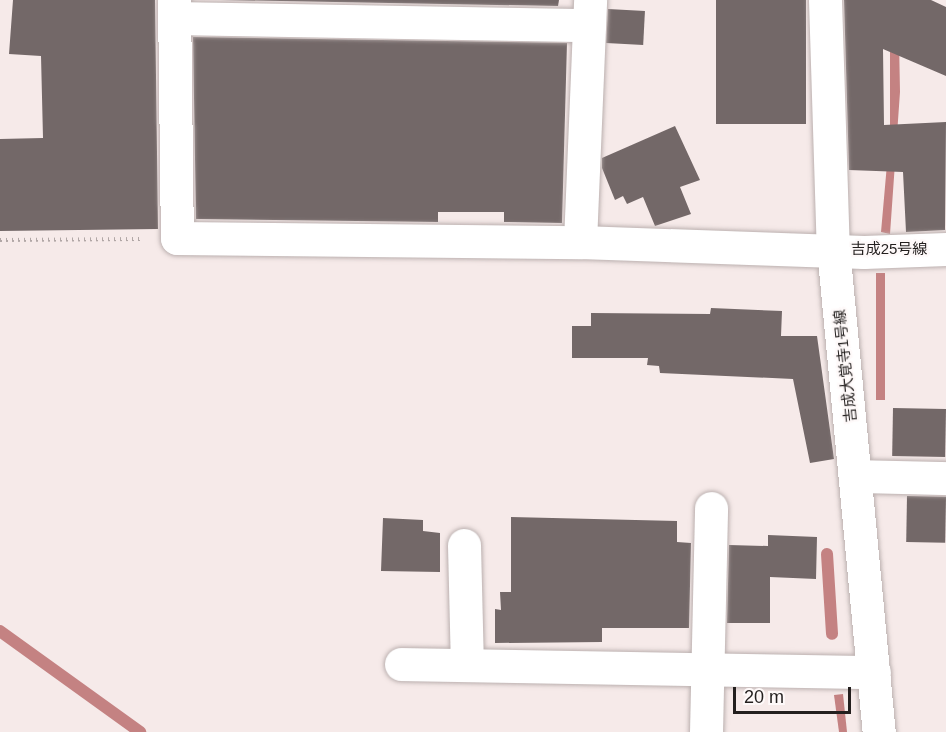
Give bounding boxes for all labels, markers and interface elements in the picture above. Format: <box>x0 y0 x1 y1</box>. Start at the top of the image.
street label: 吉成25号線 <box>851 240 927 258</box>
street label: 吉成大覚寺1号線 <box>830 309 860 423</box>
scale bar <box>736 675 854 713</box>
text: 20 m <box>744 687 784 707</box>

